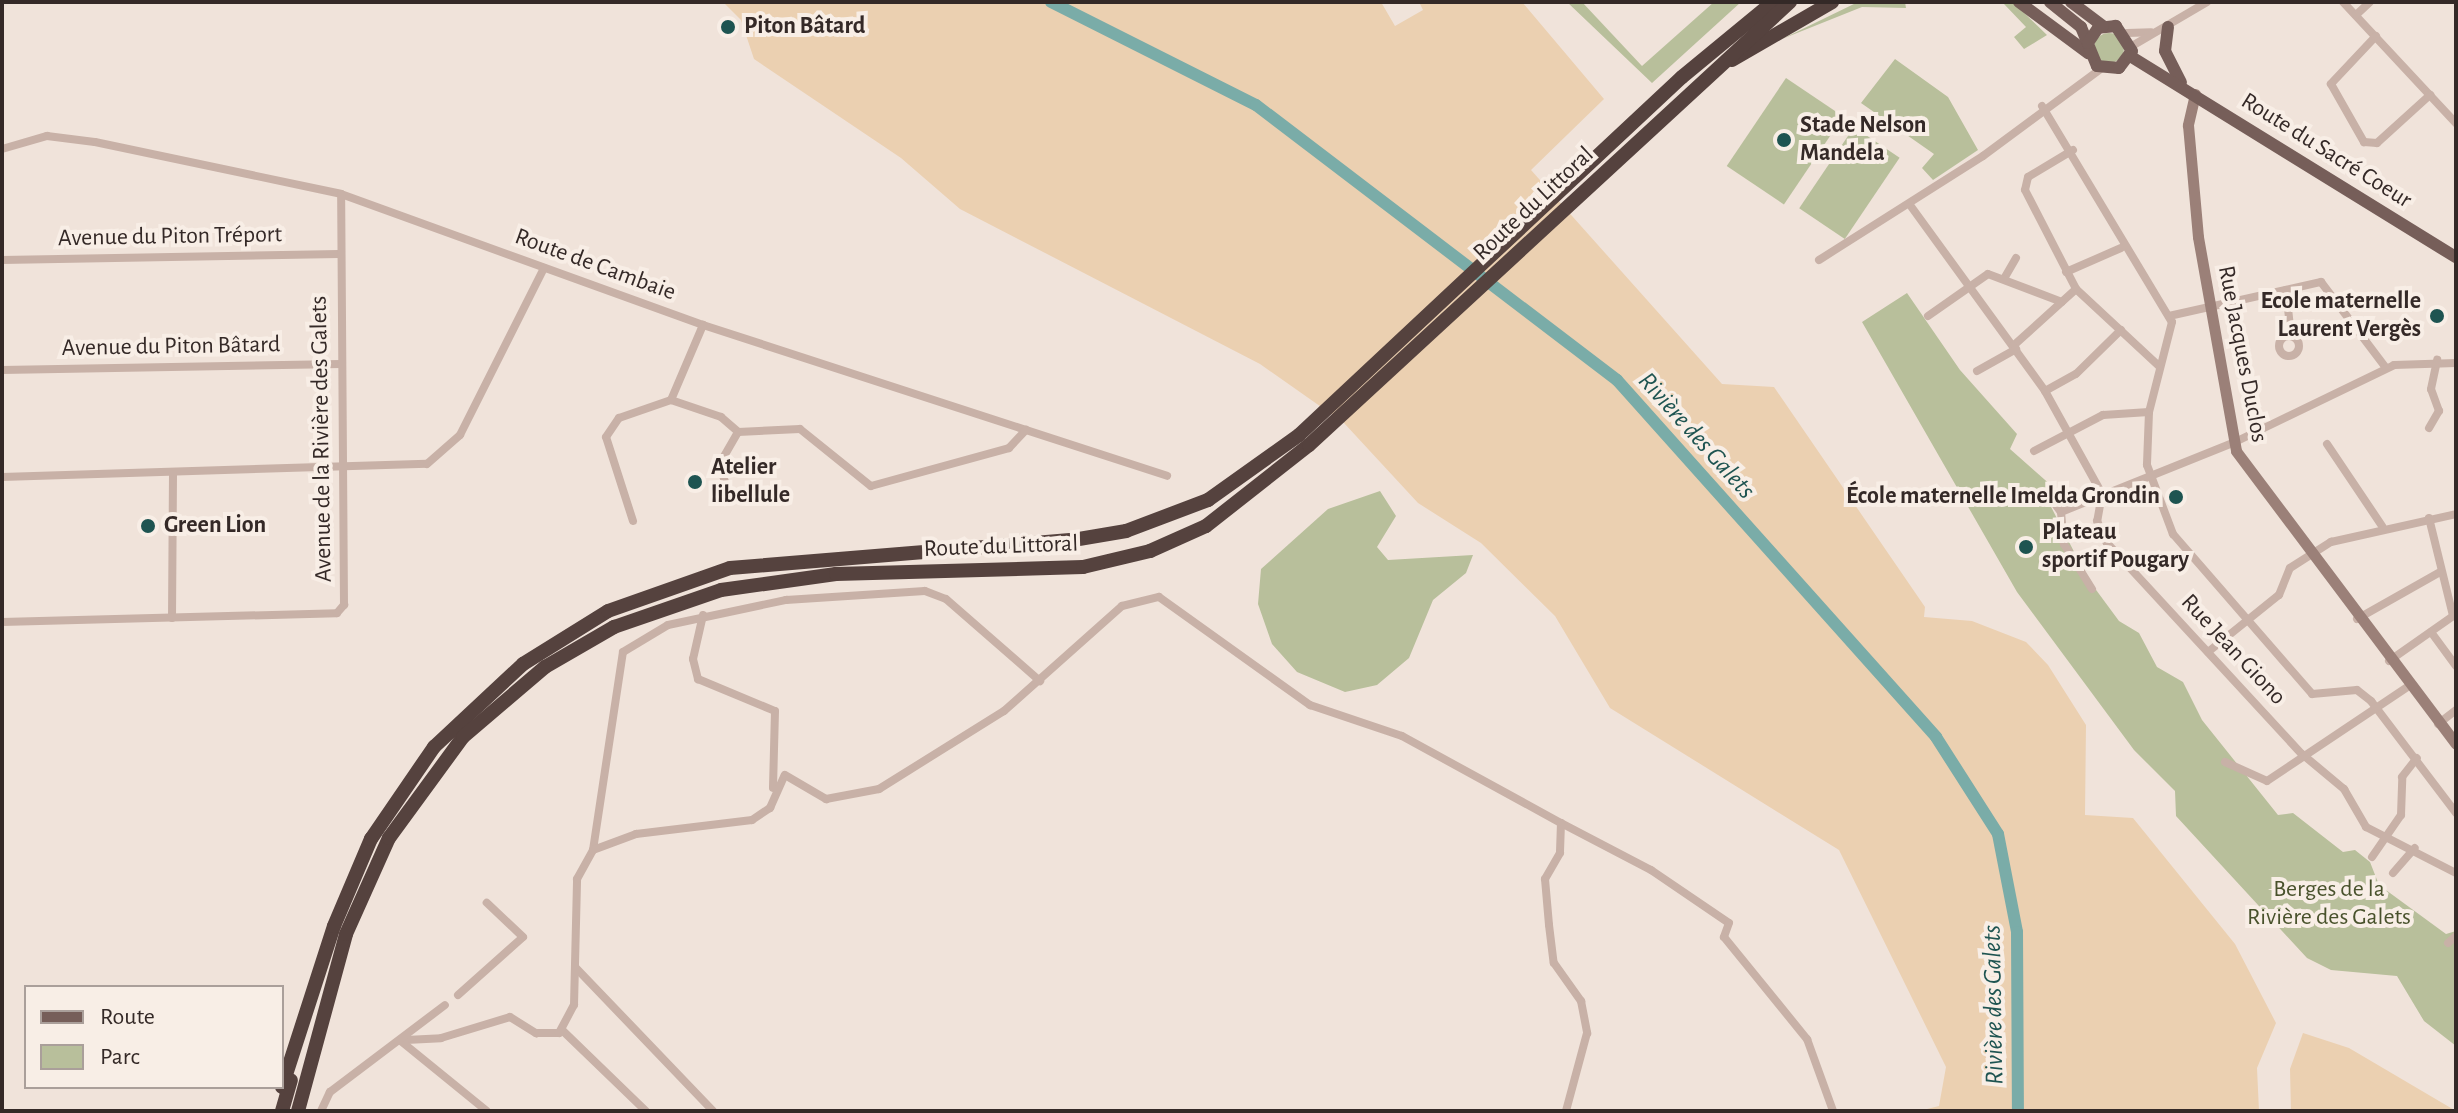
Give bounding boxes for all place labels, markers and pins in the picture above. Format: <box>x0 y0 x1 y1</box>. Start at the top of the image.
place label: Piton Bâtard <box>744 13 865 41</box>
marker: Piton Bâtard <box>719 18 737 36</box>
place label: Stade Nelson Mandela <box>1800 112 1927 168</box>
marker: Stade Nelson Mandela <box>1775 131 1793 149</box>
place label: Ecole maternelle Laurent Vergès <box>2260 288 2421 344</box>
marker: Ecole maternelle Laurent Vergès <box>2428 307 2446 325</box>
place label: Atelier libellule <box>711 454 790 510</box>
marker: Atelier libellule <box>686 473 704 491</box>
place label: École maternelle Imelda Grondin <box>1846 483 2160 511</box>
marker: École maternelle Imelda Grondin <box>2167 488 2185 506</box>
place label: Green Lion <box>164 512 266 540</box>
marker: Green Lion <box>139 517 157 535</box>
place label: Plateau sportif Pougary <box>2042 519 2189 575</box>
marker: Plateau sportif Pougary <box>2017 538 2035 556</box>

